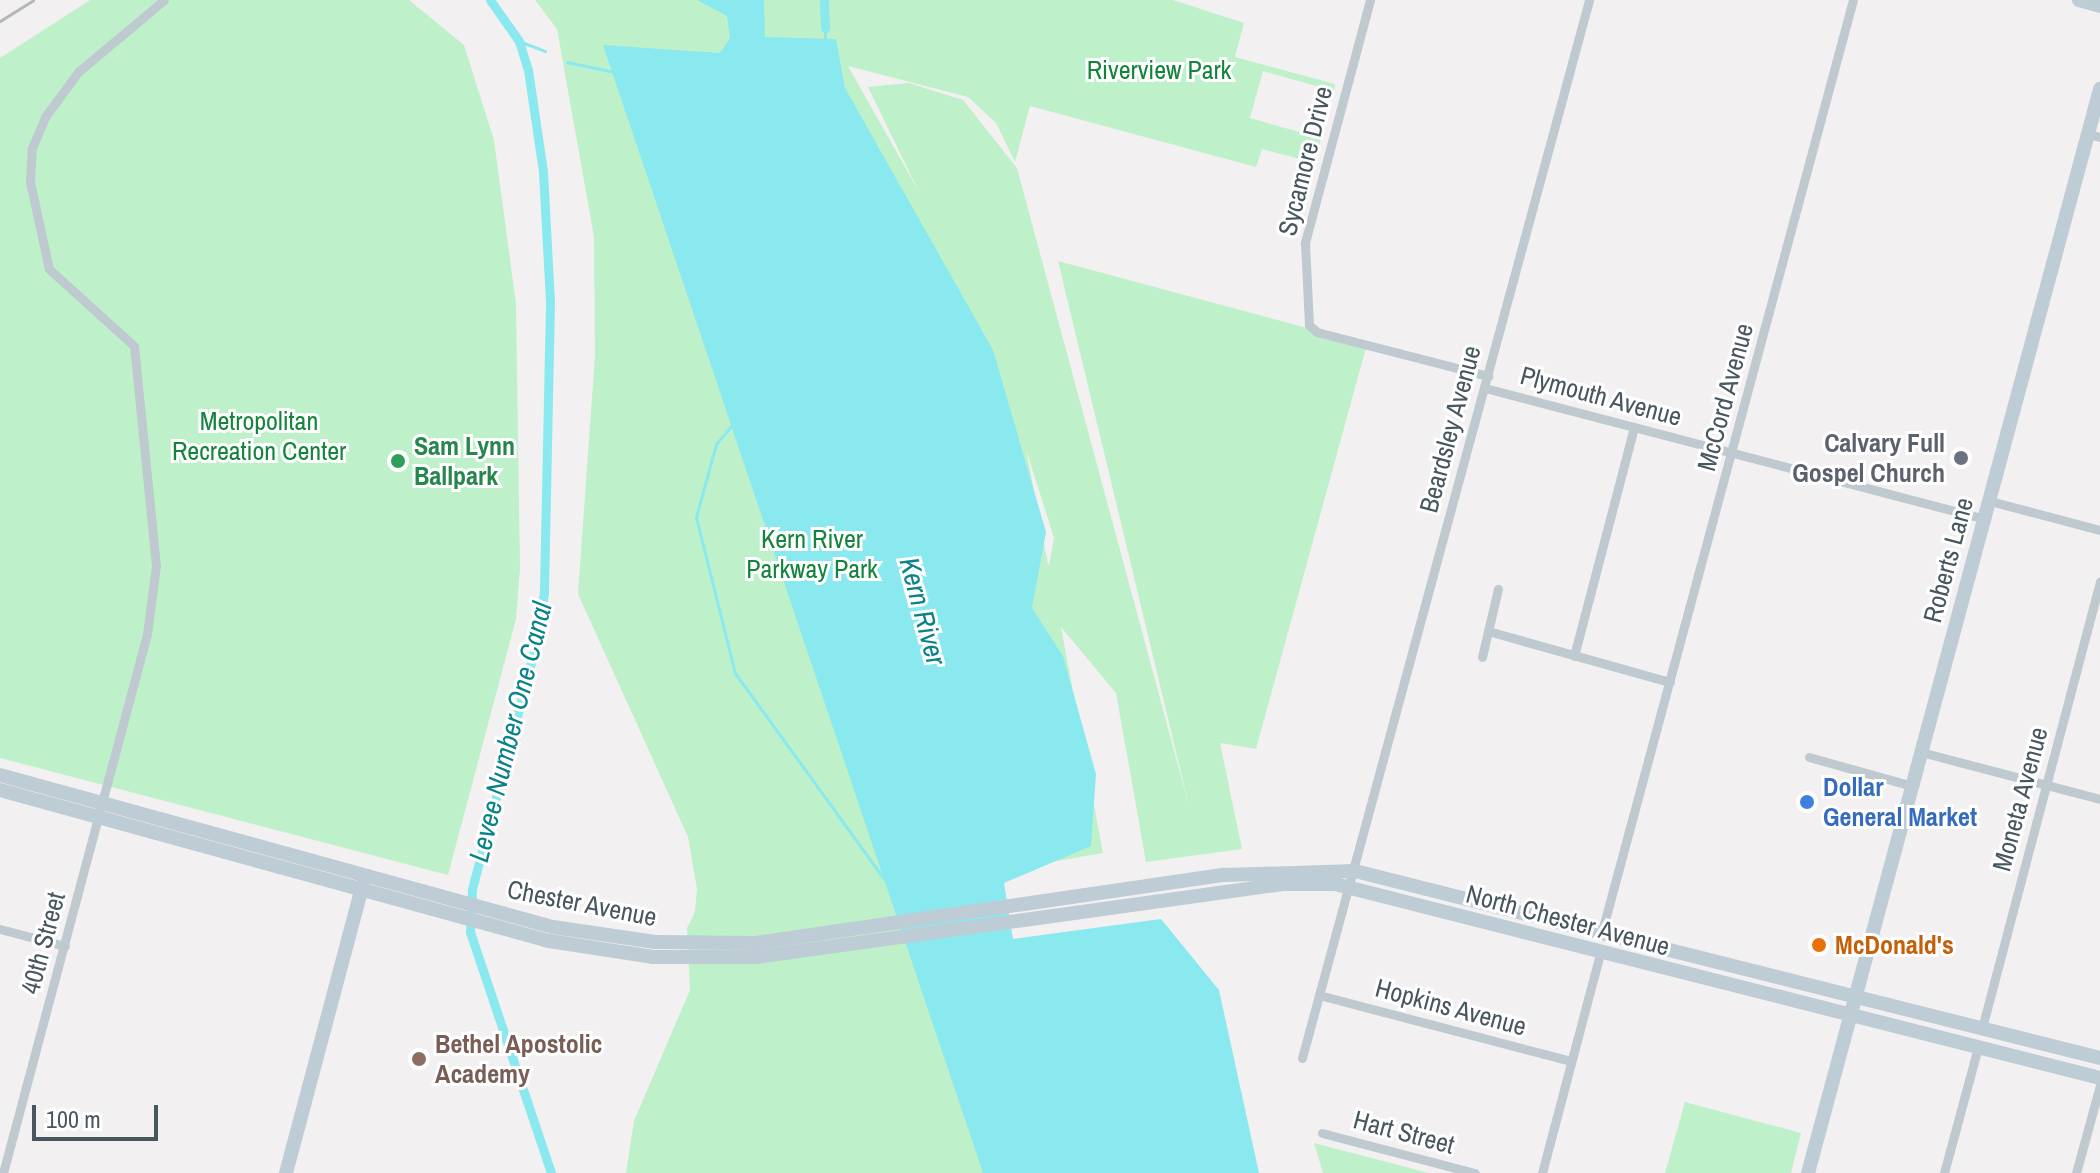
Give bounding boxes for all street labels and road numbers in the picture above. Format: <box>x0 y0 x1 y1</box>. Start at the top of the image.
street label: Sycamore Drive <box>1271 83 1339 239</box>
street label: McCord Avenue <box>1690 319 1760 475</box>
street label: Beardsley Avenue <box>1413 342 1487 516</box>
street label: Plymouth Avenue <box>1516 359 1686 433</box>
street label: Roberts Lane <box>1916 494 1980 626</box>
street label: Moneta Avenue <box>1986 723 2054 875</box>
street label: Chester Avenue <box>504 873 660 933</box>
street label: North Chester Avenue <box>1462 878 1674 962</box>
street label: 40th Street <box>14 889 72 997</box>
street label: Hopkins Avenue <box>1372 972 1530 1042</box>
street label: Hart Street <box>1350 1104 1458 1160</box>

